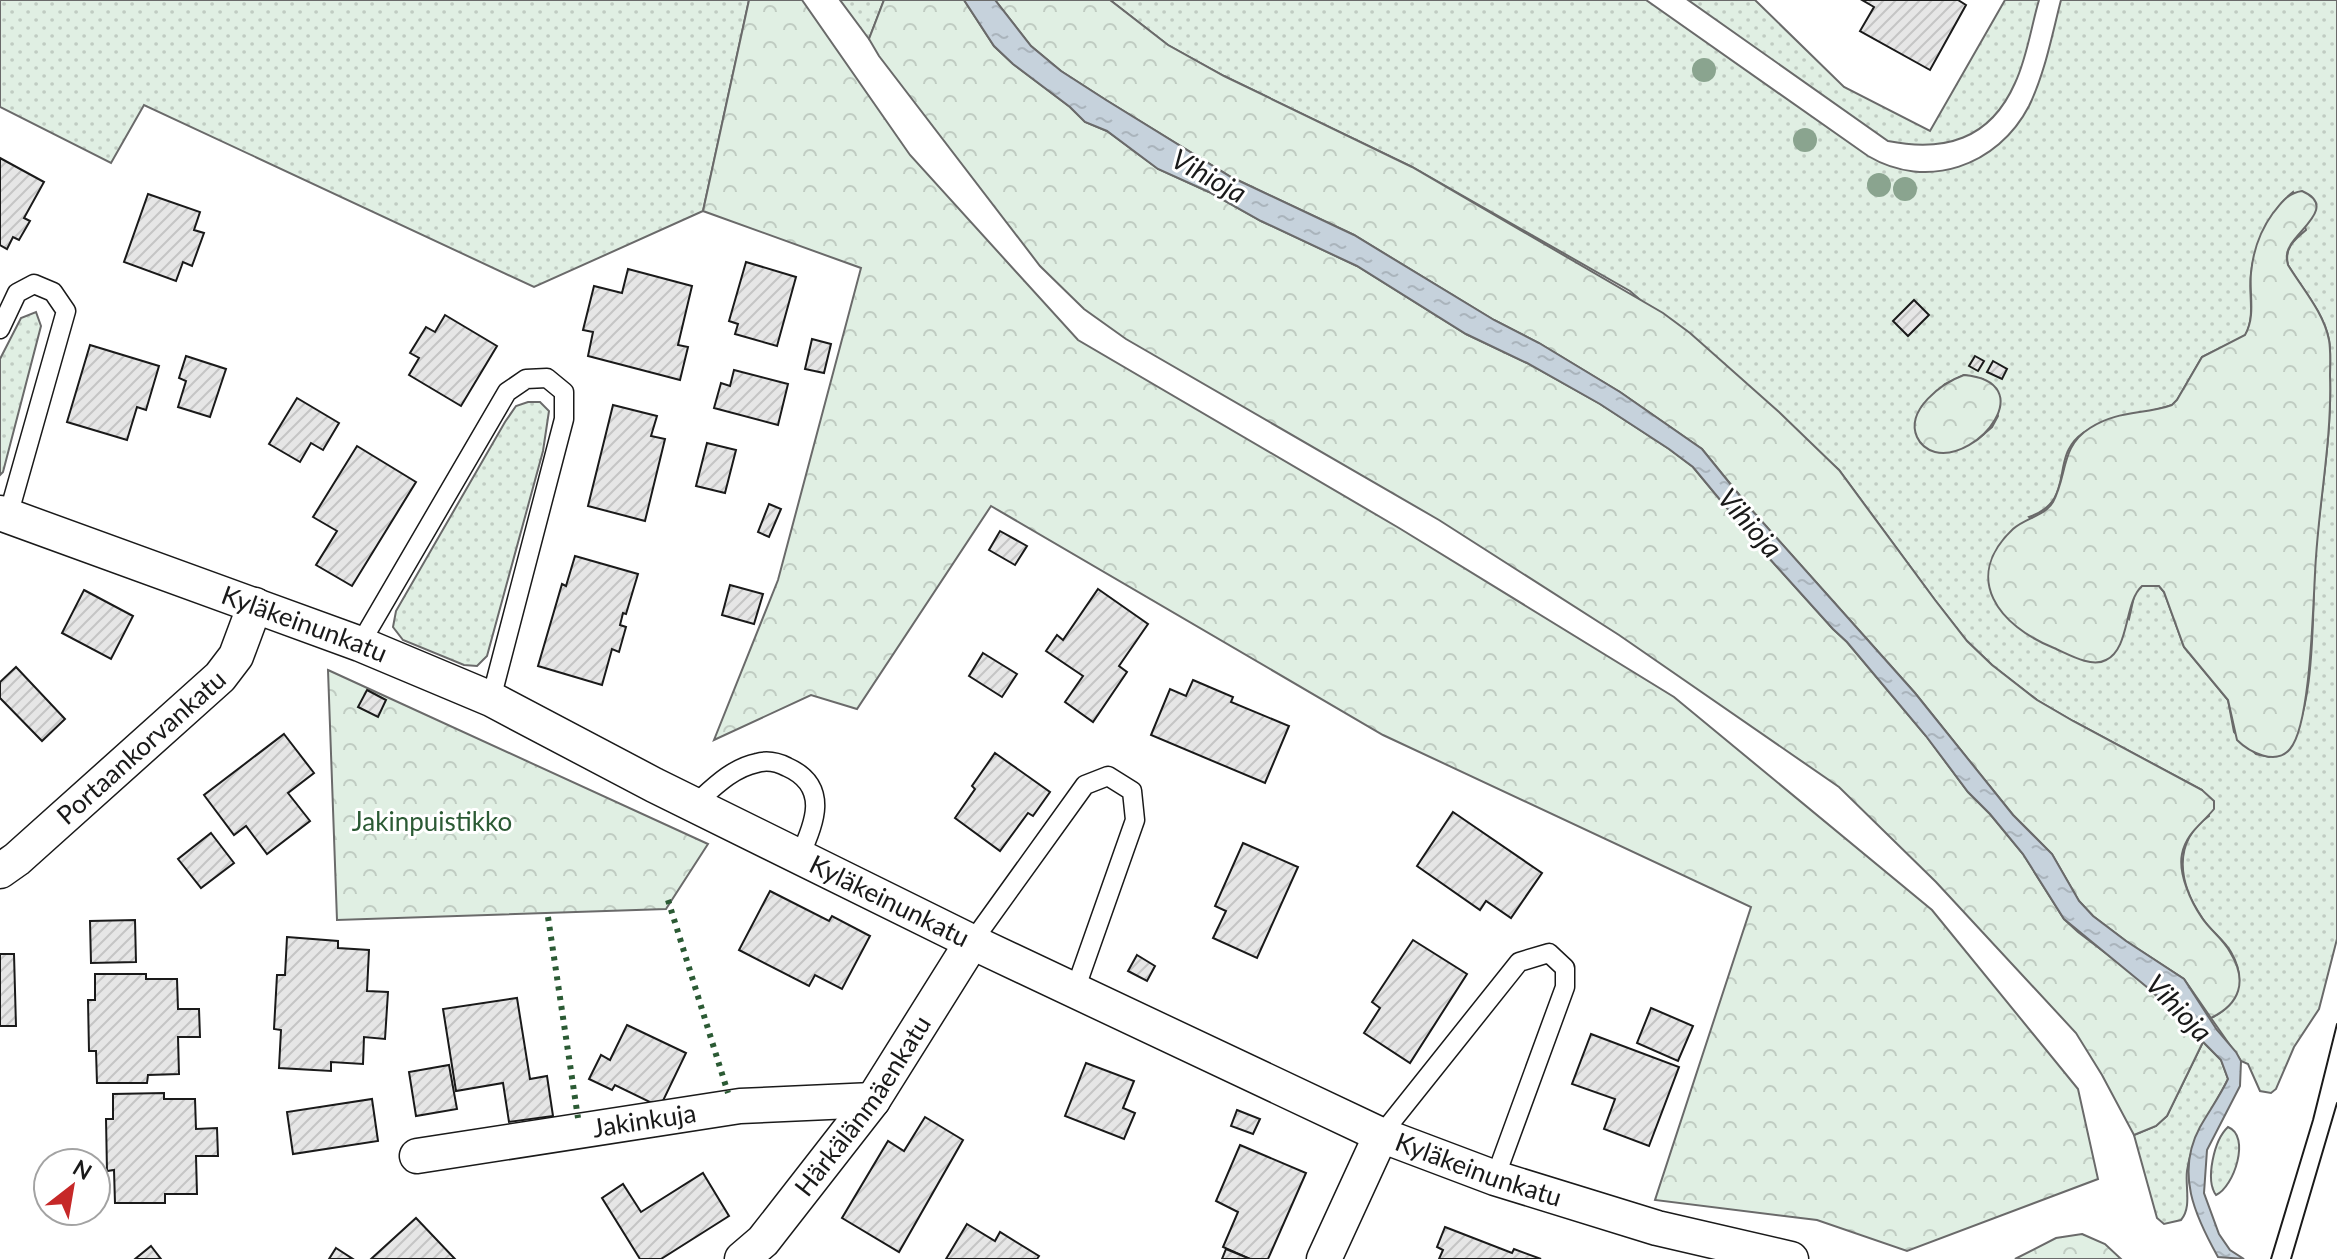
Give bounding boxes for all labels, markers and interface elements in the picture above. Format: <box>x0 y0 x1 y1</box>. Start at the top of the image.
water label: Vihioja <box>1166 141 1253 210</box>
water label: Vihioja <box>1711 481 1790 564</box>
street label: Kyläkeinunkatu <box>218 578 392 669</box>
street label: Portaankorvankatu <box>50 663 232 831</box>
park label: Jakinpuistikko <box>352 805 512 837</box>
street label: Kyläkeinunkatu <box>805 847 975 953</box>
water label: Vihioja <box>2139 967 2220 1048</box>
street label: Härkälänmäenkatu <box>787 1009 937 1202</box>
street label: Jakinkuja <box>590 1096 698 1144</box>
street label: Kyläkeinunkatu <box>1391 1125 1566 1213</box>
north arrow <box>32 1147 112 1227</box>
text: N <box>68 1153 97 1185</box>

